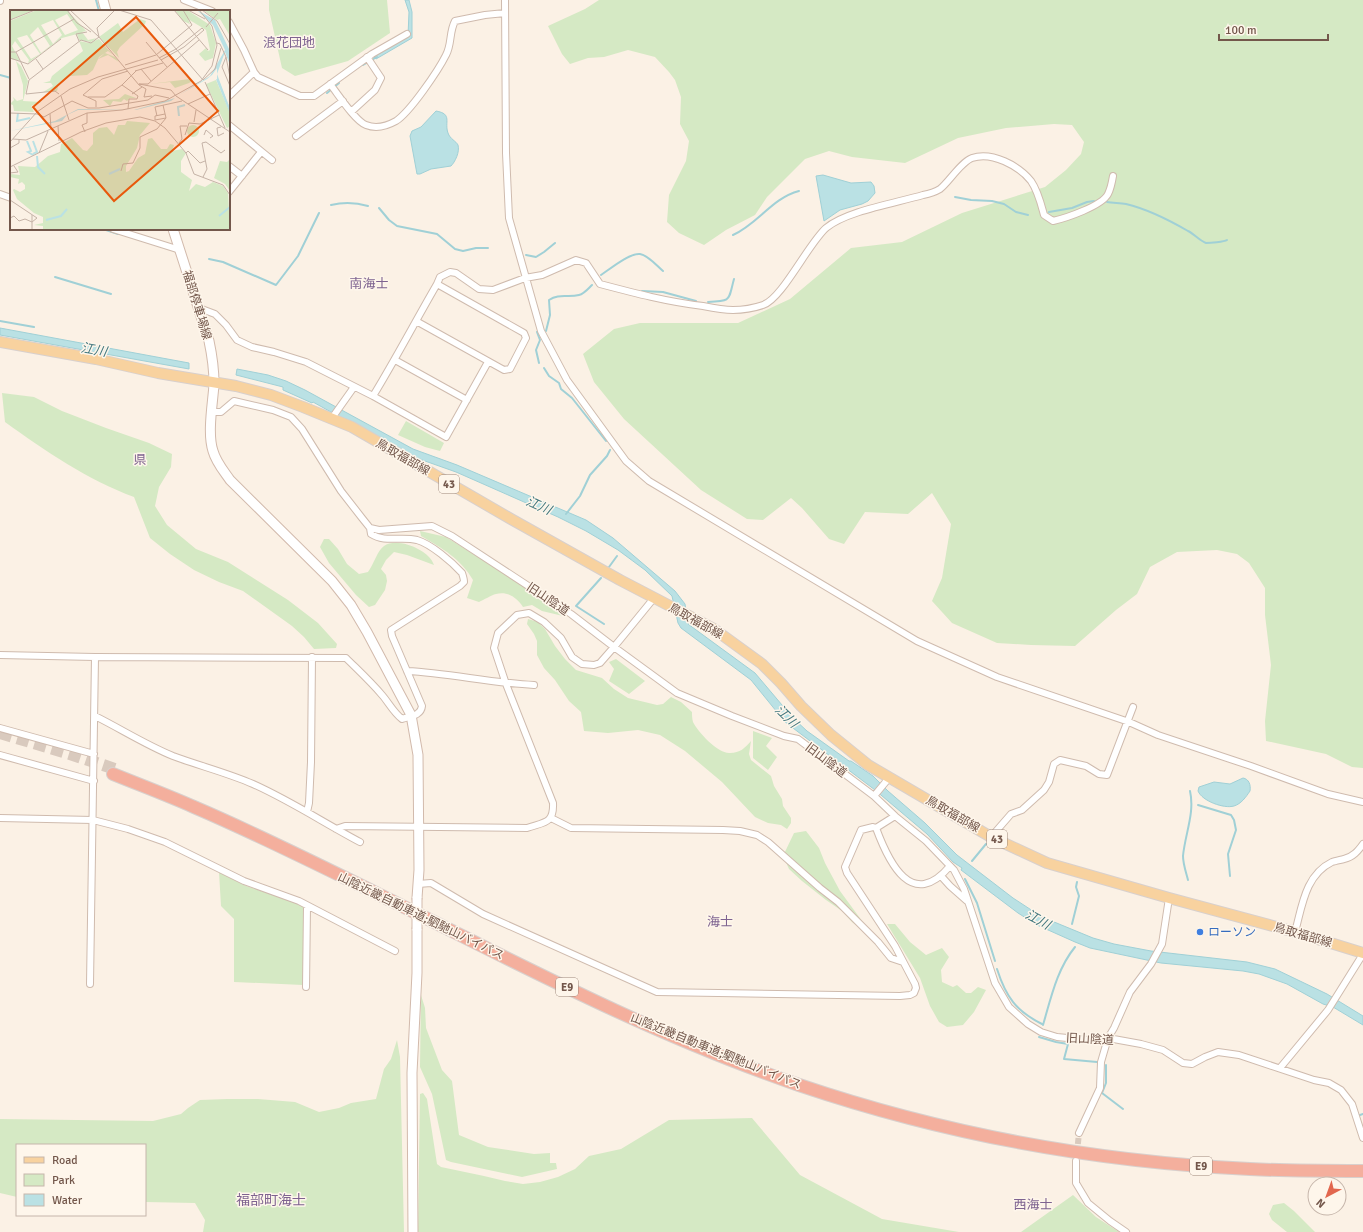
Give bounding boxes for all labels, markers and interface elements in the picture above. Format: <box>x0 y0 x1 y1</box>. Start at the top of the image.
inset map <box>10 10 230 230</box>
scale bar <box>1219 16 1328 42</box>
text: 100 m <box>1225 23 1257 38</box>
district label: 浪花団地 <box>263 35 315 51</box>
street label: 福部停車場線 <box>179 269 214 342</box>
district label: 南海士 <box>349 276 389 292</box>
water label: 江川 <box>80 340 110 360</box>
street label: 鳥取福部線 <box>373 436 432 479</box>
district label: 県 <box>133 452 147 468</box>
road number: 43 <box>439 475 459 493</box>
water label: 江川 <box>523 493 556 519</box>
street label: 旧山陰道 <box>524 580 572 619</box>
street label: 鳥取福部線 <box>666 600 726 643</box>
water label: 江川 <box>771 702 803 733</box>
street label: 旧山陰道 <box>802 740 849 781</box>
street label: 鳥取福部線 <box>923 793 982 836</box>
road number: 43 <box>987 830 1007 848</box>
street label: 山陰近畿自動車道;駟馳山バイパス <box>335 870 506 963</box>
water label: 江川 <box>1022 907 1055 934</box>
district label: 海士 <box>707 914 733 930</box>
street label: 鳥取福部線 <box>1272 920 1334 951</box>
place label: ローソン <box>1208 925 1256 940</box>
marker: ローソン <box>1195 927 1205 937</box>
road number: E9 <box>556 978 578 996</box>
street label: 山陰近畿自動車道;駟馳山バイパス <box>628 1010 803 1093</box>
street label: 旧山陰道 <box>1066 1031 1114 1048</box>
legend <box>16 1144 146 1216</box>
text: Road <box>52 1153 78 1168</box>
road number: E9 <box>1190 1157 1212 1175</box>
text: Park <box>52 1173 75 1188</box>
north arrow <box>1307 1176 1347 1216</box>
district label: 福部町海士 <box>236 1192 306 1209</box>
text: Water <box>52 1193 83 1208</box>
text: N <box>1314 1196 1328 1211</box>
district label: 西海士 <box>1013 1197 1053 1213</box>

